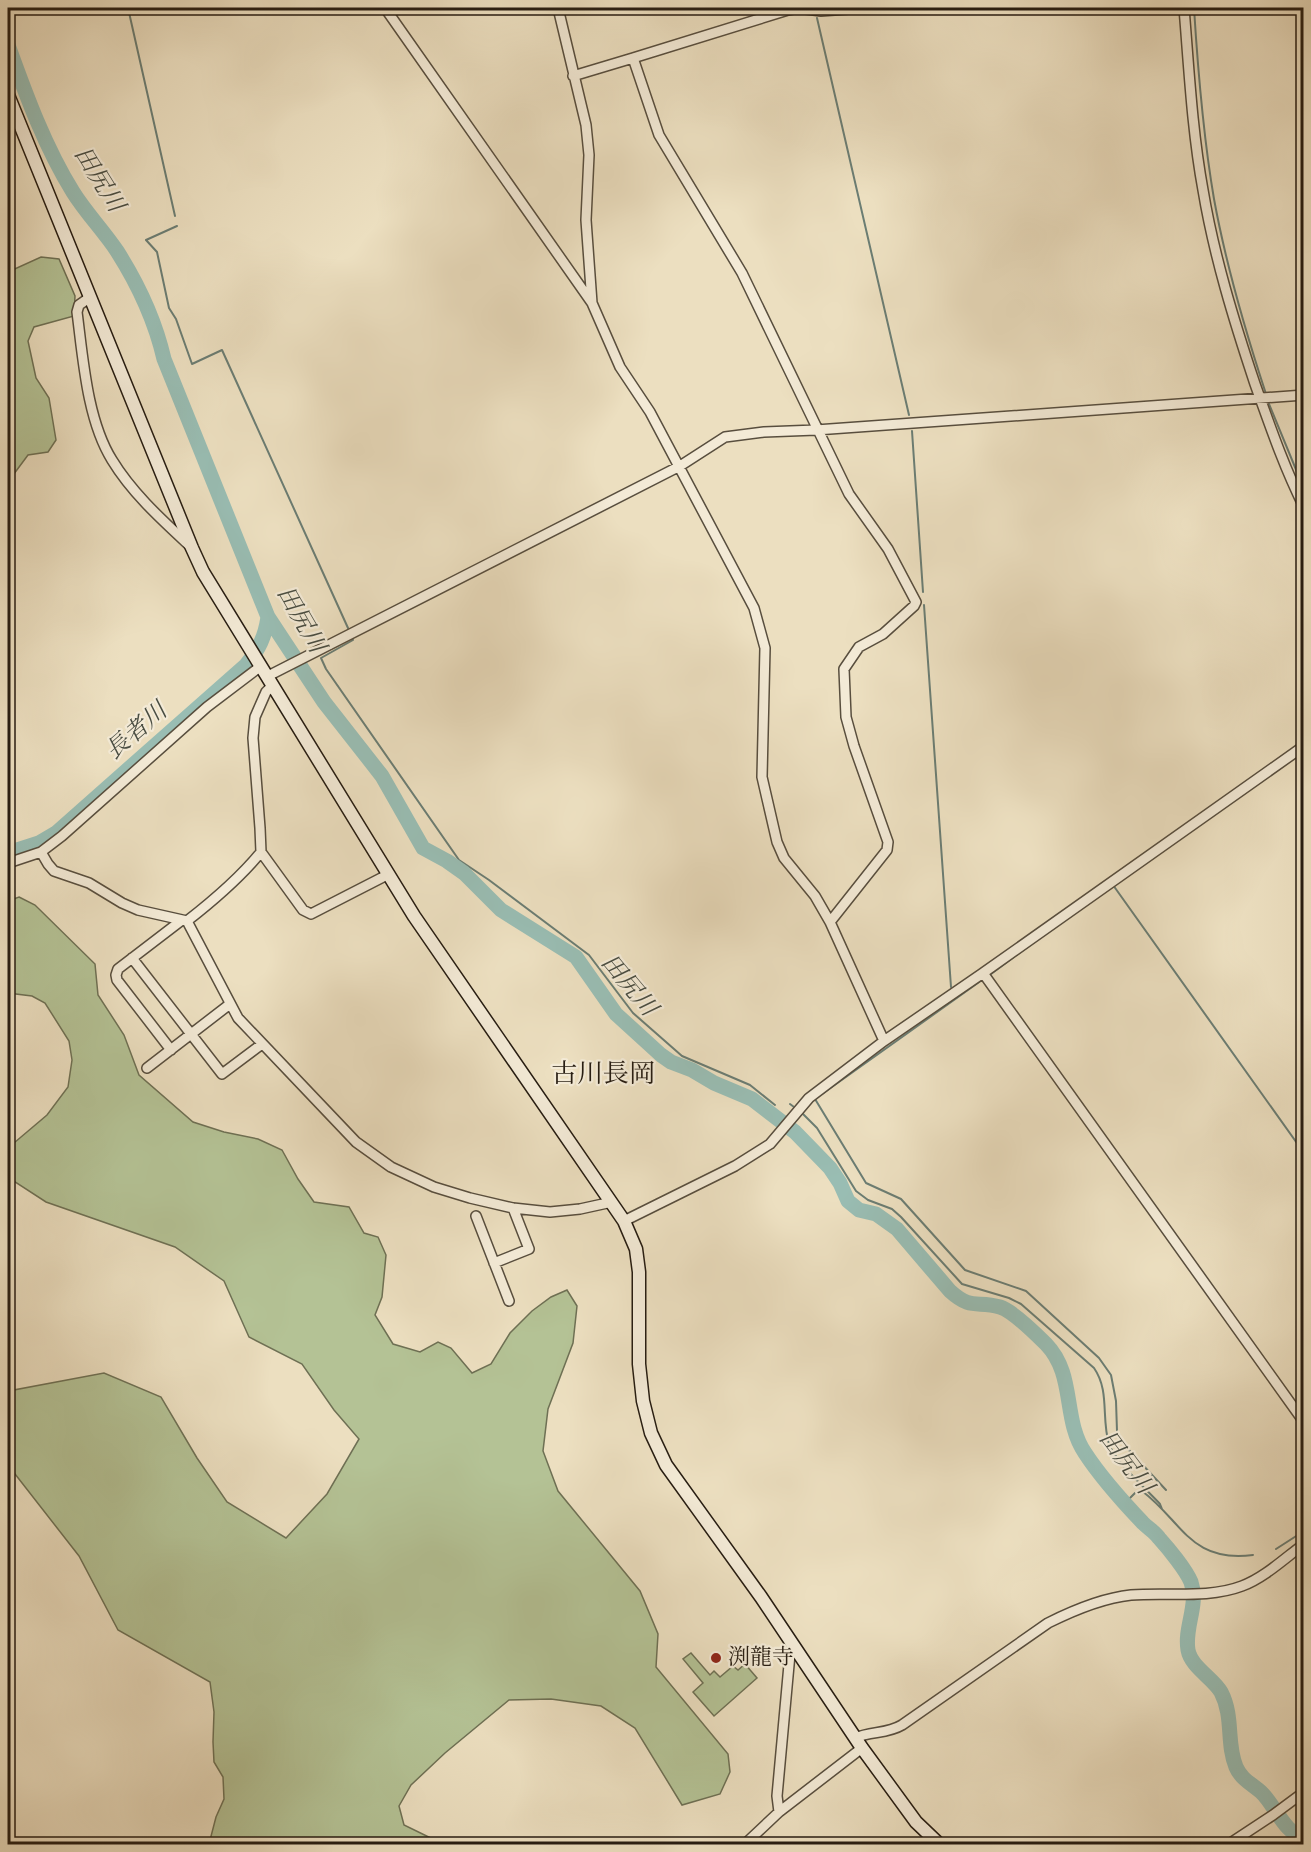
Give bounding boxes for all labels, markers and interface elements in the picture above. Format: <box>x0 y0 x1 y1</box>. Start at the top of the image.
water label: 田尻川 <box>69 142 131 219</box>
water label: 田尻川 <box>272 582 332 660</box>
water label: 長者川 <box>100 695 174 765</box>
water label: 田尻川 <box>596 949 664 1024</box>
district label: 古川長岡 <box>551 1060 655 1088</box>
water label: 田尻川 <box>1094 1426 1160 1501</box>
place label: 渕龍寺 <box>728 1645 794 1669</box>
marker: 渕龍寺 <box>709 1651 723 1665</box>

